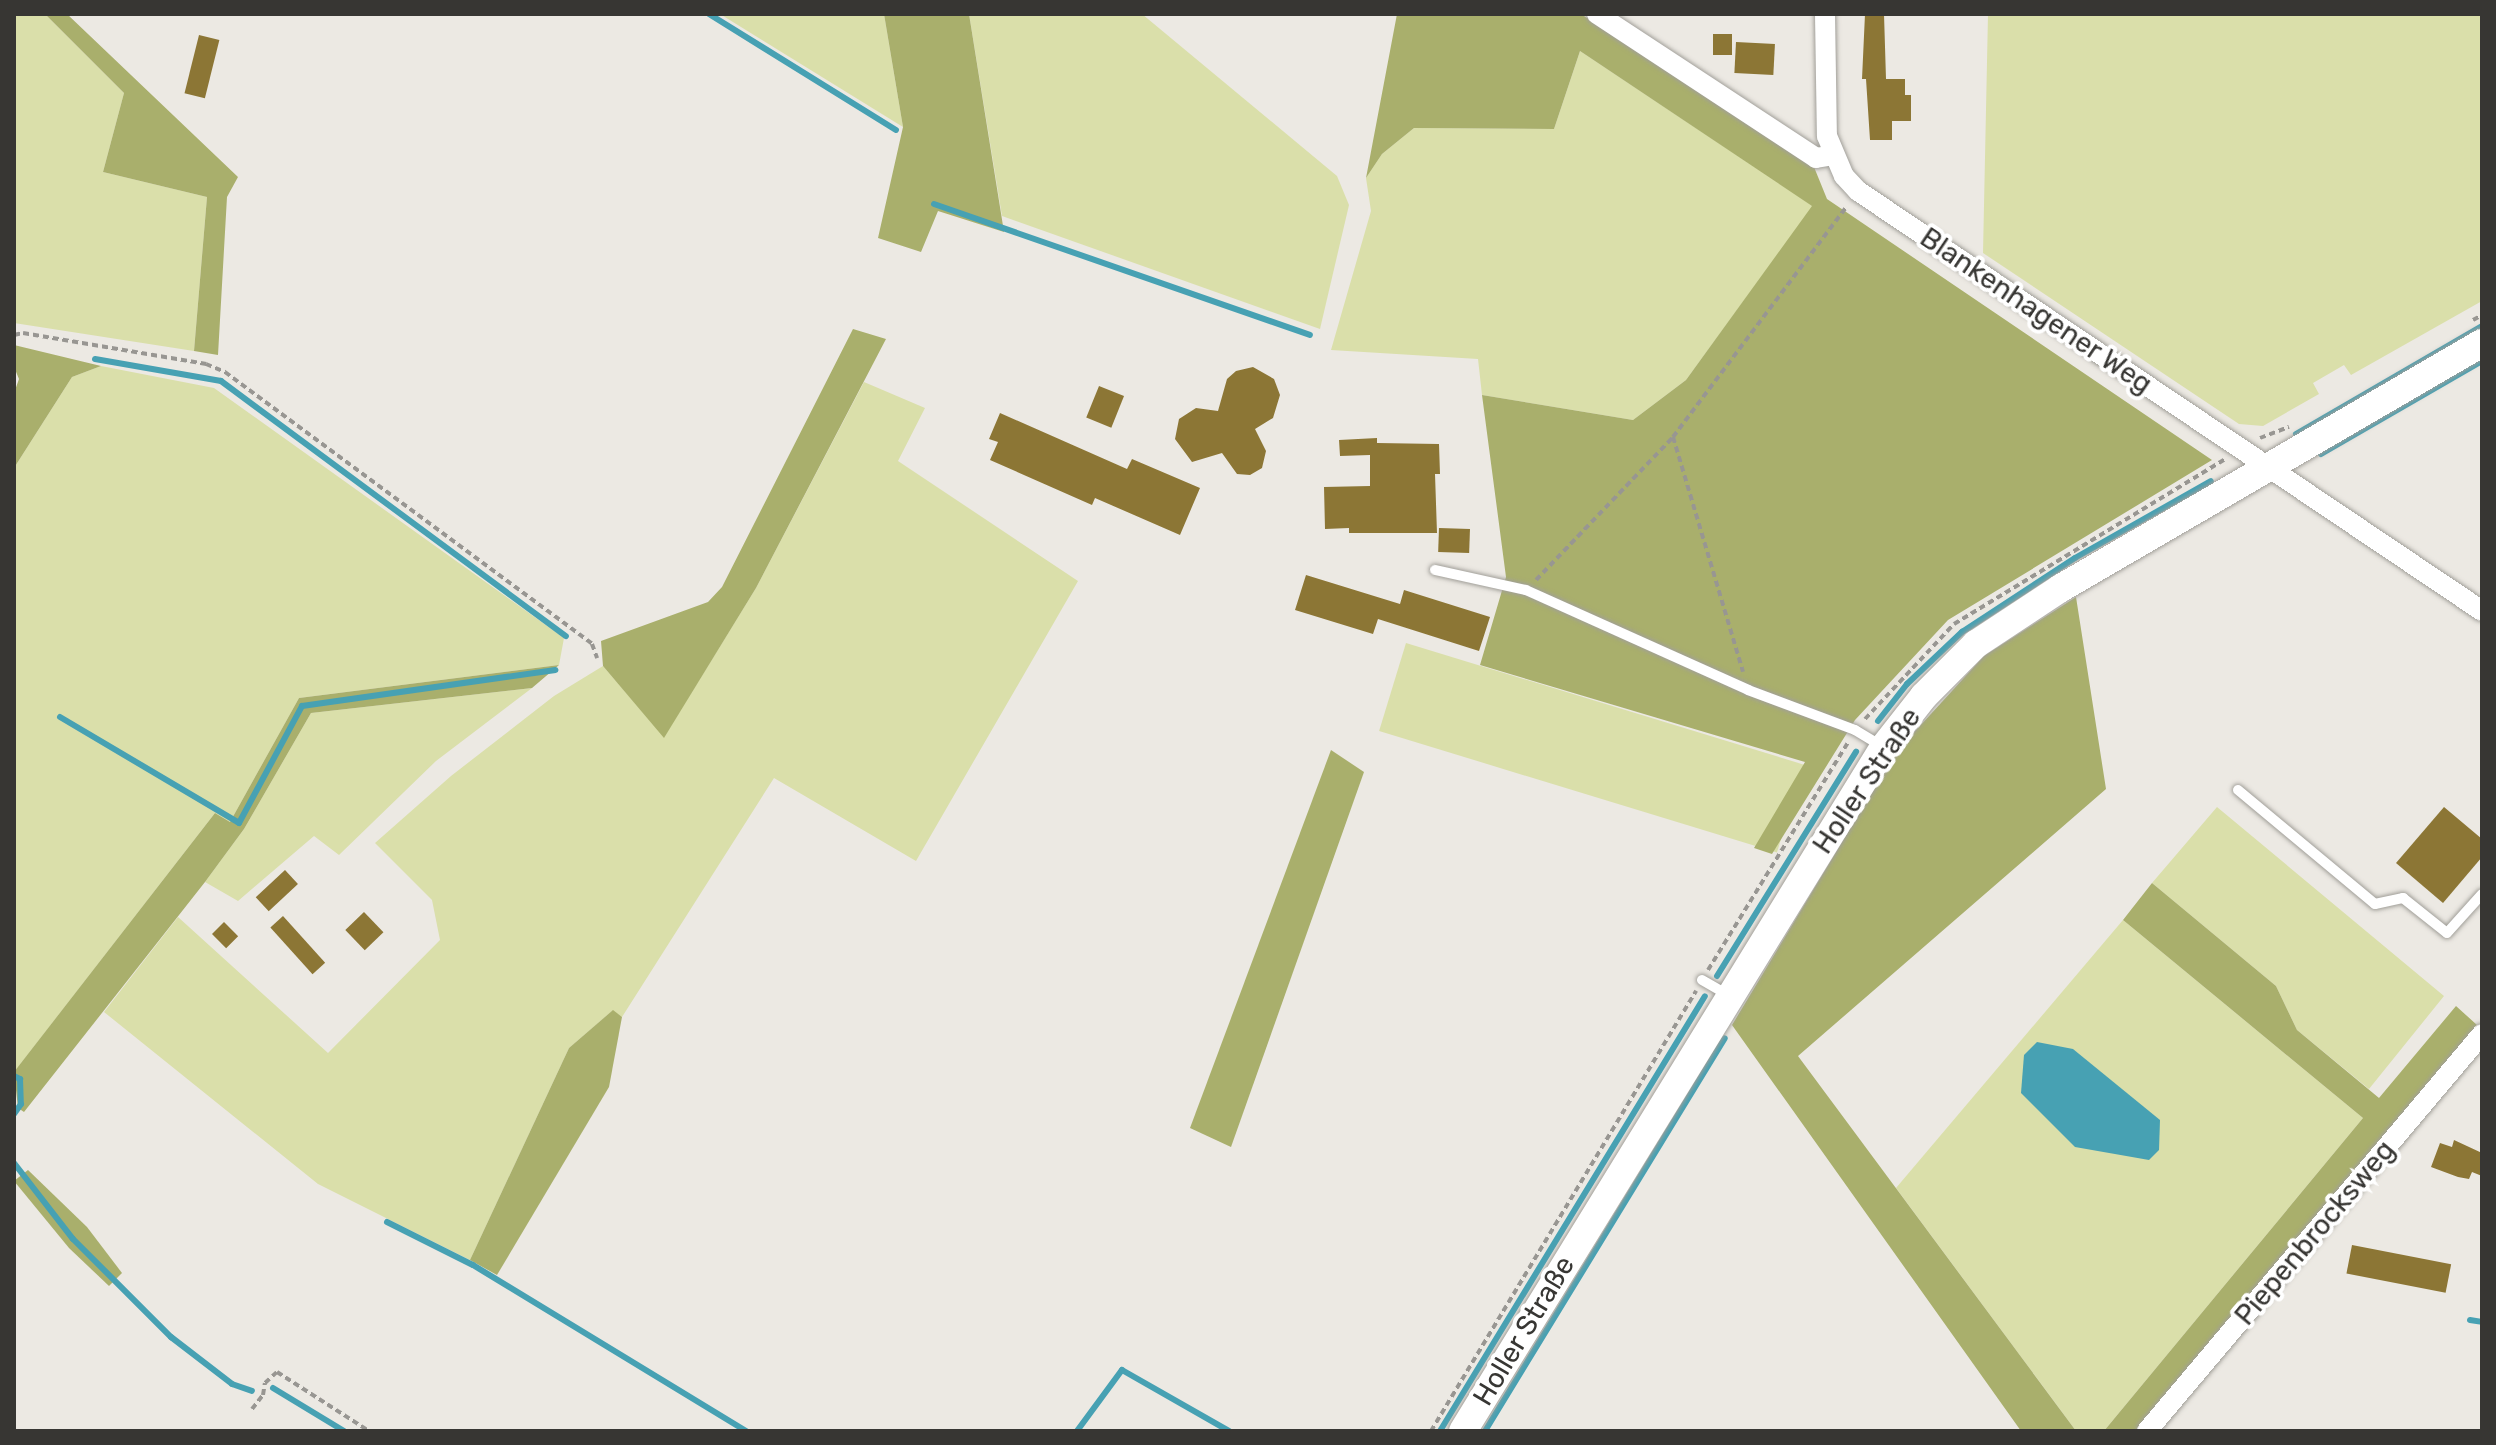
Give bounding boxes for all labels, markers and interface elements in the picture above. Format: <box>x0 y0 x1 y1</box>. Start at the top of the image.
street label: Blankenhagener Weg <box>1913 221 2159 401</box>
street label: Holler Straße <box>1806 701 1928 861</box>
street label: Piepenbrocksweg <box>2228 1134 2402 1332</box>
street label: Holler Straße <box>1466 1250 1582 1412</box>

